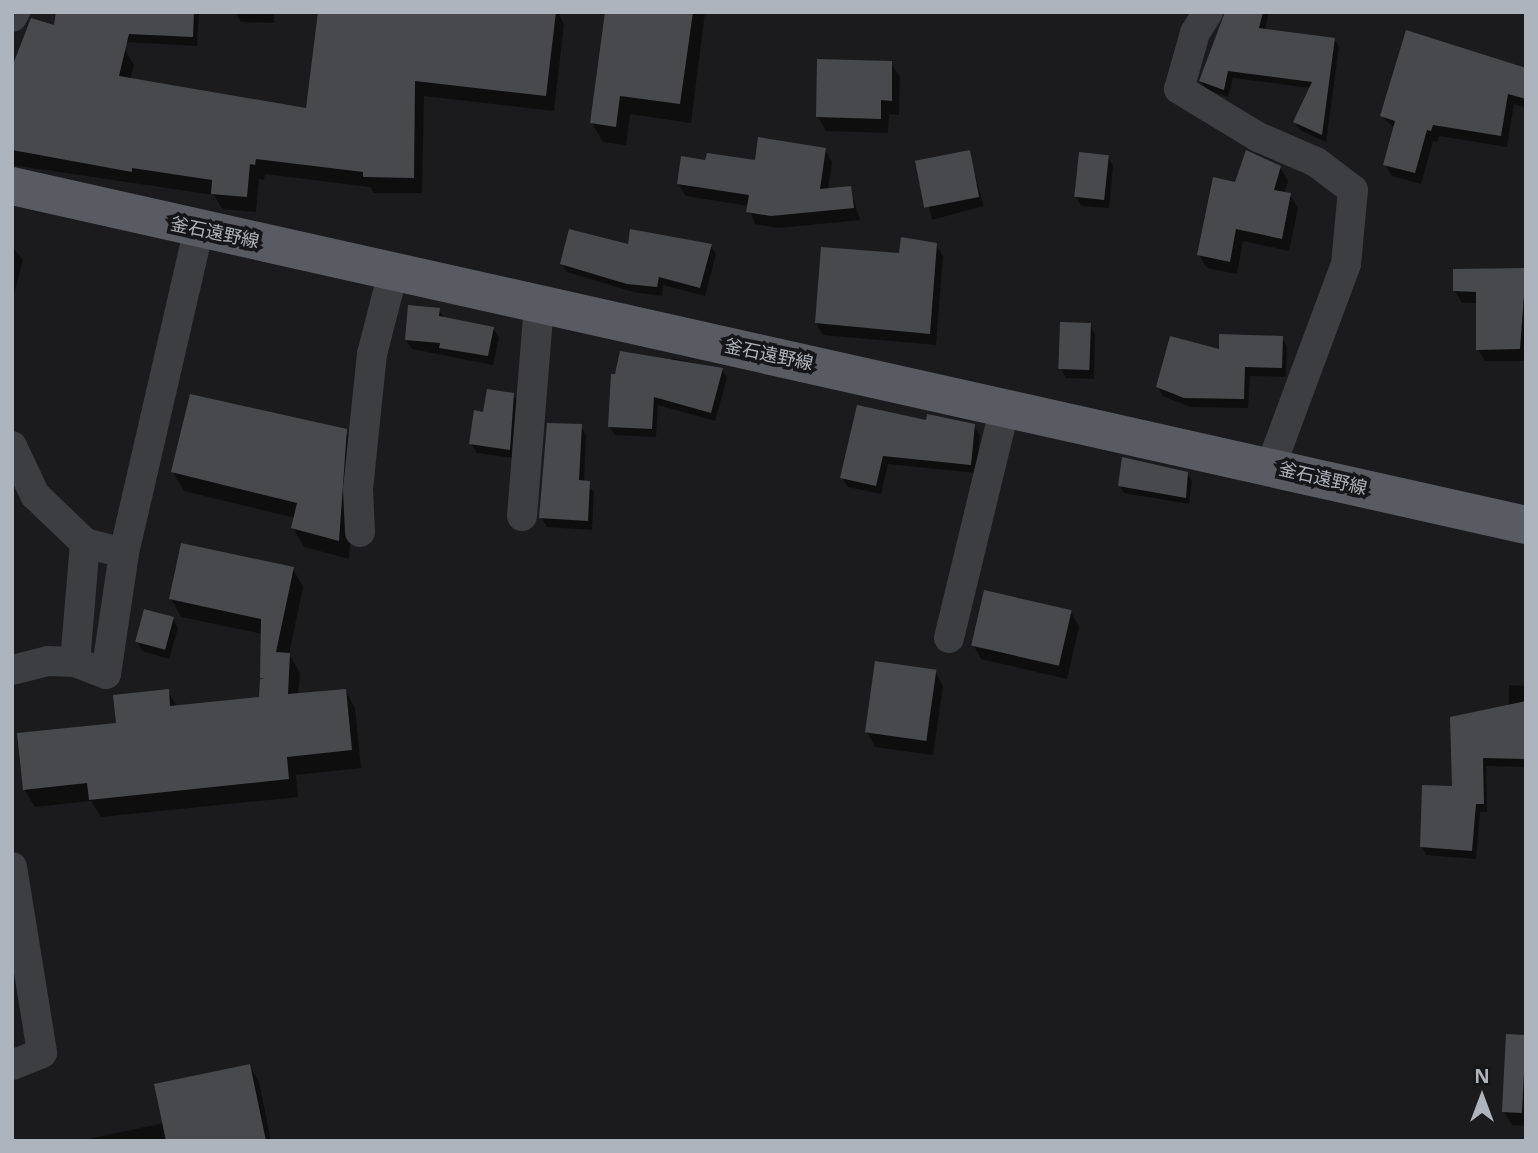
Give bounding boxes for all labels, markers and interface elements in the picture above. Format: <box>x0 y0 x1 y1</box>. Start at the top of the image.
street label: 釜石遠野線 <box>169 212 261 252</box>
street label: 釜石遠野線 <box>723 334 815 374</box>
street label: 釜石遠野線 <box>1277 457 1369 499</box>
north arrow <box>1447 1062 1517 1132</box>
text: N <box>1474 1063 1490 1089</box>

